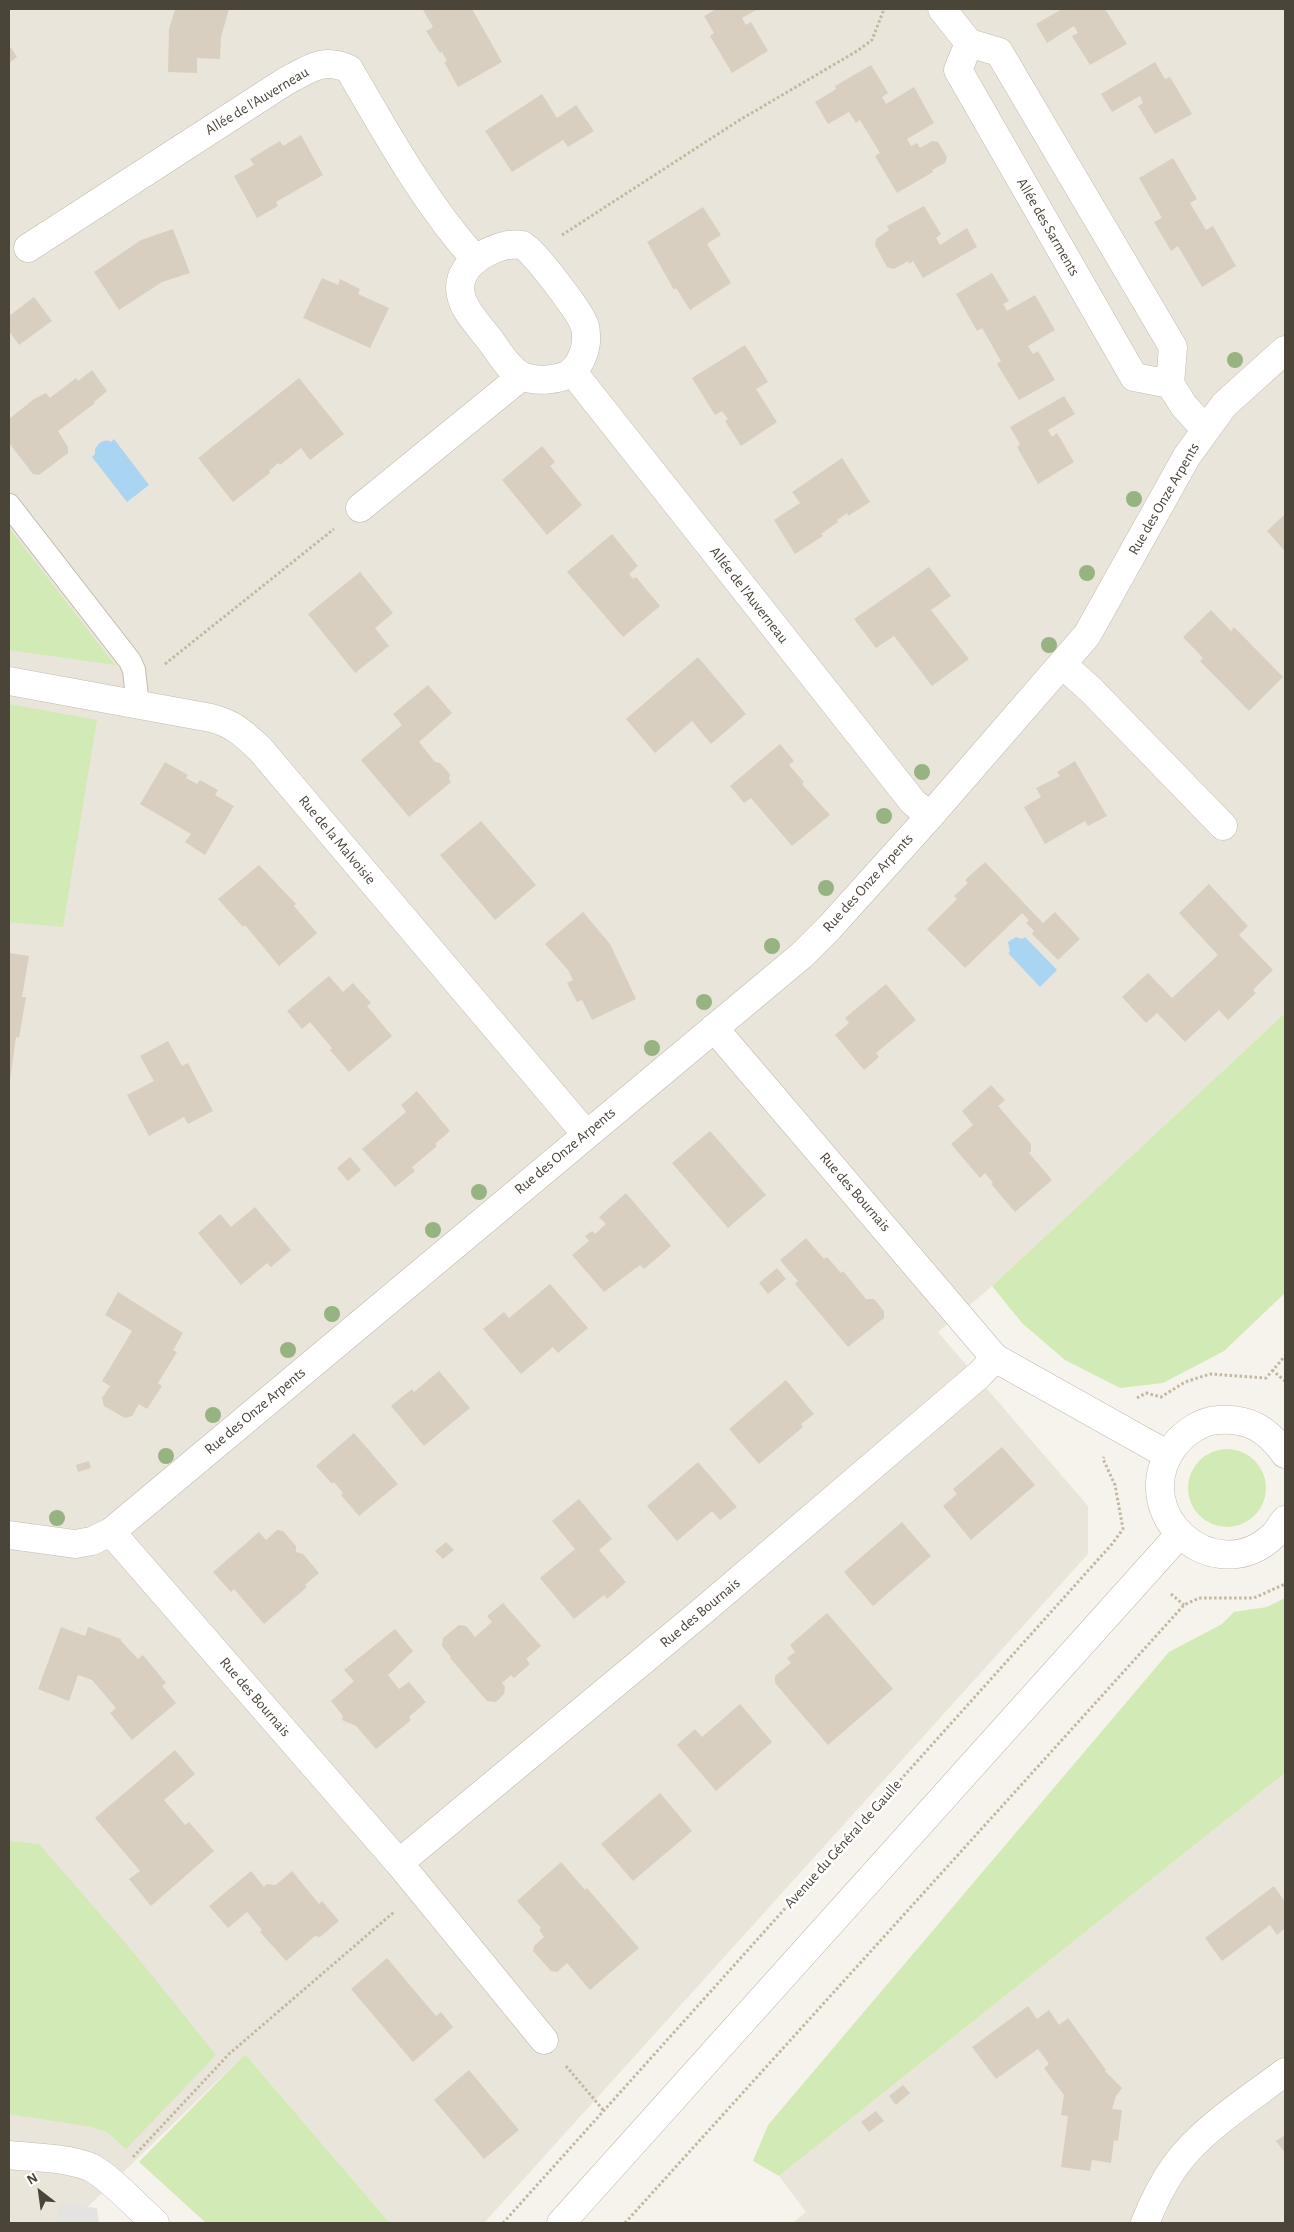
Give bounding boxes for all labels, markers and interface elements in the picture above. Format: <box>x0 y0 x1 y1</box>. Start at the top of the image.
street label: Allée de l'Auverneau <box>202 63 312 139</box>
street label: Allée des Sarments <box>1013 175 1083 279</box>
street label: Rue des Onze Arpents <box>1125 440 1203 558</box>
street label: Allée de l'Auverneau <box>706 543 792 647</box>
street label: Rue de la Malvoisie <box>294 792 380 888</box>
street label: Rue des Onze Arpents <box>819 830 917 936</box>
street label: Rue des Onze Arpents <box>511 1103 619 1199</box>
street label: Rue des Bournais <box>816 1149 894 1235</box>
street label: Rue des Onze Arpents <box>201 1363 309 1459</box>
street label: Rue des Bournais <box>656 1574 744 1652</box>
street label: Rue des Bournais <box>216 1654 294 1740</box>
street label: Avenue du Général de Gaulle <box>780 1776 906 1912</box>
north arrow <box>15 2167 65 2217</box>
text: N <box>25 2171 40 2188</box>

